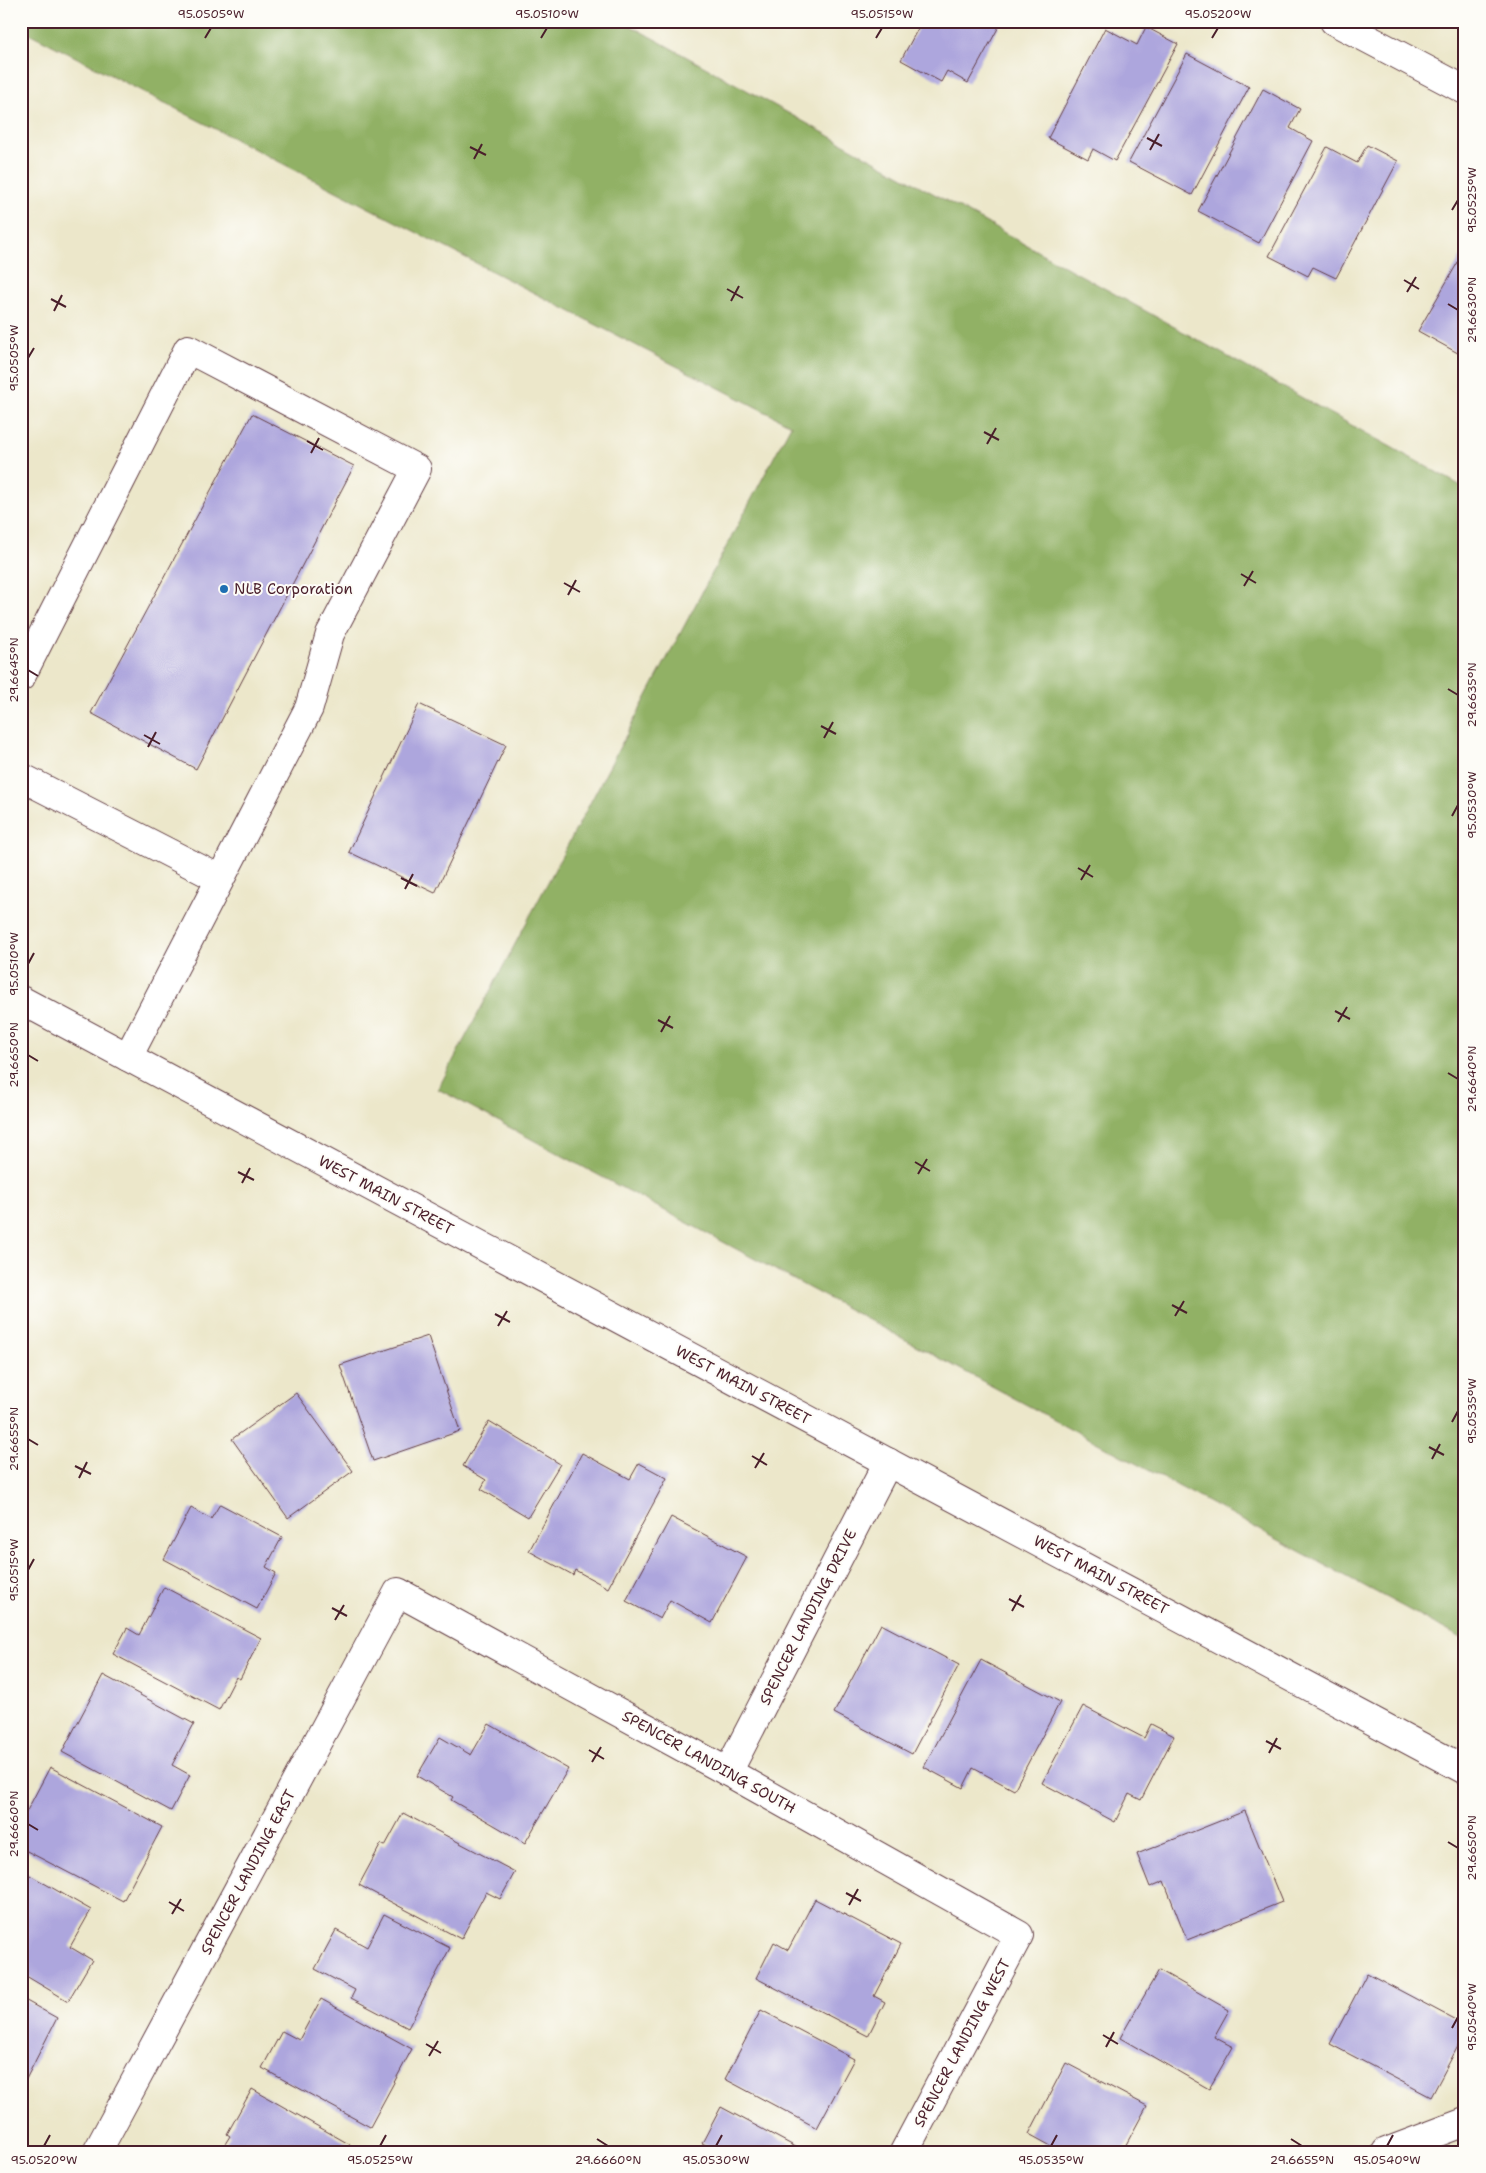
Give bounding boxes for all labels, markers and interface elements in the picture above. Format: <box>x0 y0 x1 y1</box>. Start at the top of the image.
text: 95.0505°W <box>178 6 244 22</box>
text: 95.0510°W <box>515 6 579 22</box>
text: 95.0515°W <box>850 6 914 22</box>
text: 95.0520°W <box>1184 6 1252 22</box>
text: 95.0525°W <box>1464 167 1480 233</box>
text: 29.6630°N <box>1464 277 1480 343</box>
text: 95.0505°W <box>6 325 22 391</box>
place label: NLB Corporation <box>234 579 353 599</box>
marker: NLB Corporation <box>218 583 230 595</box>
text: 29.6645°N <box>6 637 22 703</box>
text: 29.6635°N <box>1464 662 1480 728</box>
text: 95.0530°W <box>1464 771 1480 839</box>
text: 95.0510°W <box>6 932 22 996</box>
text: 29.6650°N <box>6 1022 22 1088</box>
text: 29.6640°N <box>1464 1046 1480 1112</box>
street label: WEST MAIN STREET <box>315 1151 457 1239</box>
street label: WEST MAIN STREET <box>672 1341 814 1429</box>
text: 95.0535°W <box>1464 1378 1480 1444</box>
text: 29.6655°N <box>6 1407 22 1471</box>
street label: SPENCER LANDING DRIVE <box>755 1525 861 1709</box>
street label: WEST MAIN STREET <box>1030 1531 1172 1619</box>
text: 95.0515°W <box>6 1538 22 1602</box>
street label: SPENCER LANDING SOUTH <box>619 1706 799 1818</box>
street label: SPENCER LANDING EAST <box>196 1786 300 1958</box>
text: 29.6660°N <box>6 1791 22 1857</box>
text: 29.6650°N <box>1464 1815 1480 1881</box>
street label: SPENCER LANDING WEST <box>909 1955 1015 2131</box>
text: 95.0540°W <box>1464 1983 1480 2051</box>
text: 95.0520°W <box>10 2152 78 2168</box>
text: 95.0525°W <box>347 2152 413 2168</box>
text: 29.6660°N <box>575 2152 641 2168</box>
text: 95.0530°W <box>682 2152 750 2168</box>
text: 95.0535°W <box>1018 2152 1084 2168</box>
text: 29.6655°N <box>1270 2152 1334 2168</box>
text: 95.0540°W <box>1353 2152 1421 2168</box>

